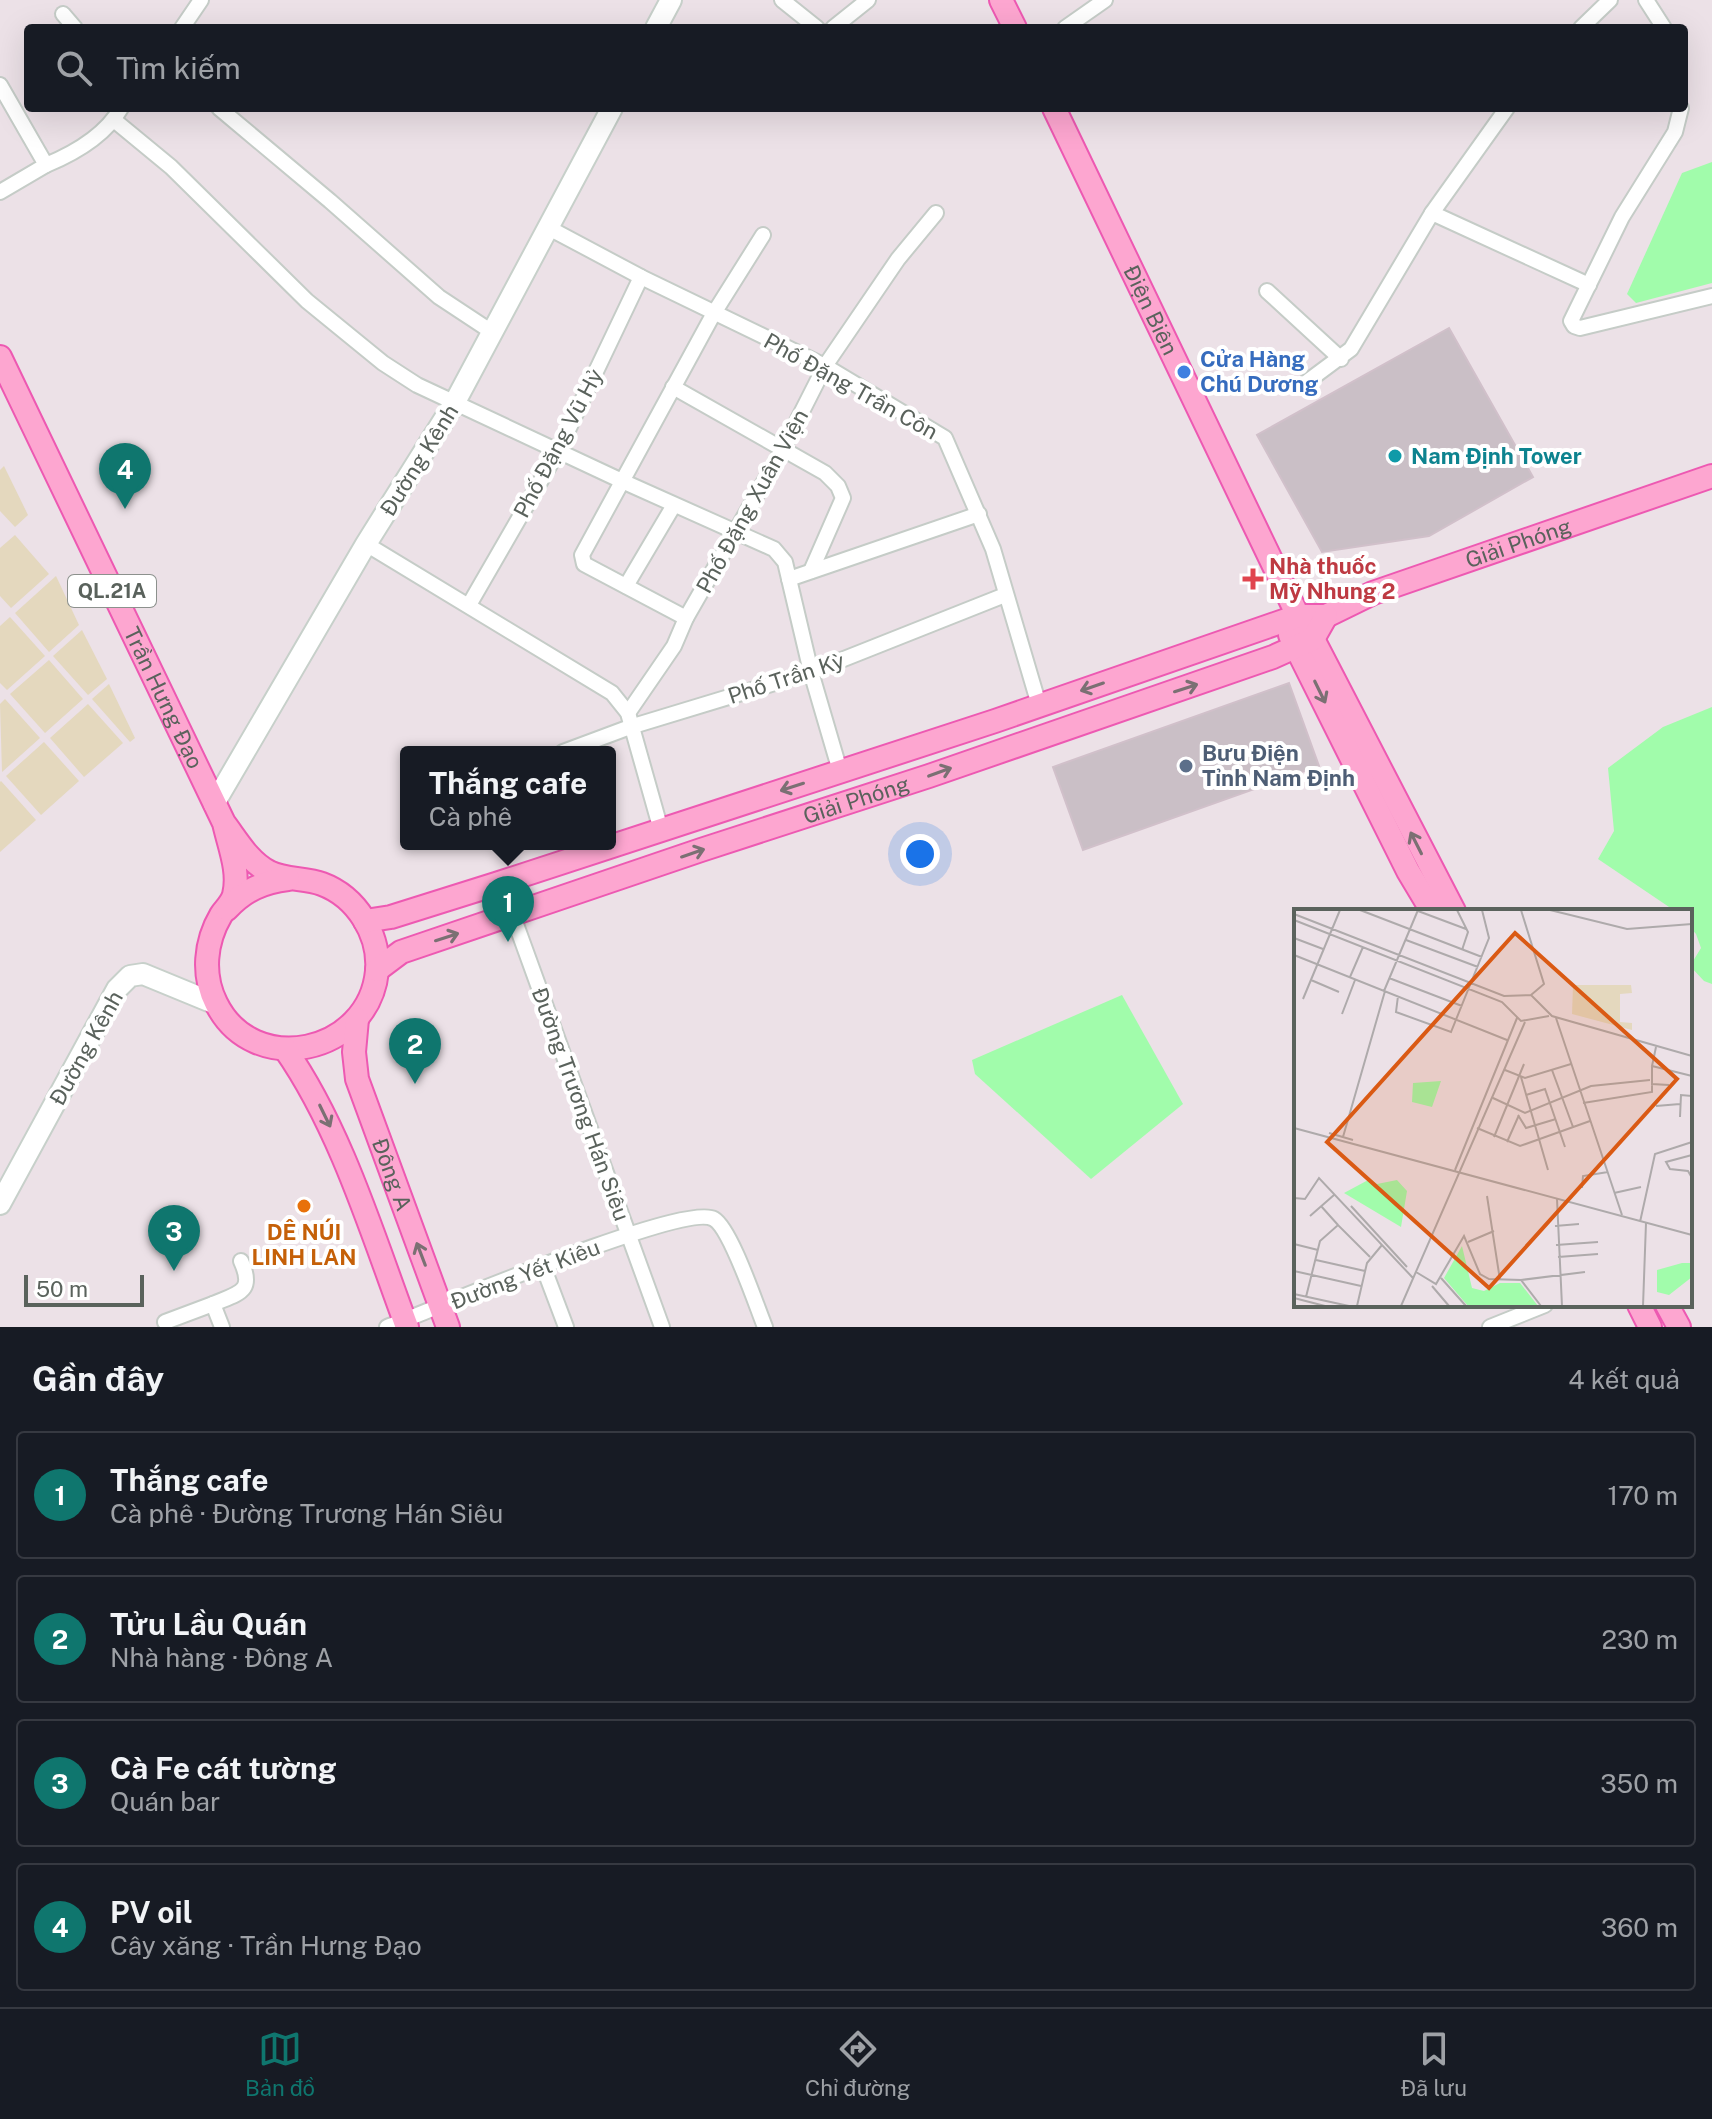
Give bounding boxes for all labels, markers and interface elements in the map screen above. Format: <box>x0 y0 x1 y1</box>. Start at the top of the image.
search box <box>24 24 1688 112</box>
icon: search <box>52 46 96 90</box>
text: Tìm kiếm <box>116 50 241 86</box>
street label: Điện Biên <box>1118 261 1184 359</box>
street label: Phố Đặng Trần Côn <box>760 327 942 445</box>
place label: Cửa Hàng Chú Dương <box>1200 346 1319 397</box>
marker: Cửa Hàng Chú Dương <box>1175 363 1193 381</box>
street label: Phố Đặng Vũ Hỷ <box>508 364 608 522</box>
street label: Đường Kênh <box>374 399 464 521</box>
street label: Phố Đặng Xuân Viện <box>691 404 813 598</box>
pin: 4 <box>99 443 151 509</box>
place label: Nam Định Tower <box>1411 443 1582 469</box>
marker: Nam Định Tower <box>1386 447 1404 465</box>
street label: Giải Phóng <box>1462 513 1575 573</box>
place label: Nhà thuốc Mỹ Nhung 2 <box>1269 553 1396 604</box>
marker: Nhà thuốc Mỹ Nhung 2 <box>1244 570 1262 588</box>
road number: QL.21A <box>68 575 156 607</box>
street label: Trần Hưng Đạo <box>119 623 209 773</box>
street label: Phố Trần Kỳ <box>724 647 848 709</box>
one-way arrow <box>1173 679 1198 694</box>
one-way arrow <box>1313 680 1328 704</box>
one-way arrow <box>1080 681 1104 695</box>
place label: Bưu Điện Tỉnh Nam Định <box>1202 740 1355 791</box>
popup <box>400 746 616 850</box>
marker: Bưu Điện Tỉnh Nam Định <box>1177 757 1195 775</box>
one-way arrow <box>927 763 952 778</box>
text: Thắng cafe <box>429 765 587 801</box>
street label: Giải Phóng <box>800 770 913 829</box>
one-way arrow <box>779 780 804 795</box>
text: Cà phê <box>429 801 512 832</box>
one-way arrow <box>1408 831 1424 855</box>
your location <box>900 834 940 874</box>
one-way arrow <box>680 844 705 859</box>
pin: 1 <box>482 876 534 942</box>
inset map <box>1294 909 1692 1307</box>
one-way arrow <box>434 929 459 944</box>
street label: Đường Trương Hán Siêu <box>527 984 635 1224</box>
street label: Đường Kênh <box>44 986 128 1110</box>
pin: 2 <box>389 1018 441 1084</box>
one-way arrow <box>318 1104 333 1128</box>
street label: Đông A <box>367 1135 417 1214</box>
marker: DÊ NÚI LINH LAN <box>295 1197 313 1215</box>
pin: 3 <box>148 1205 200 1271</box>
place label: DÊ NÚI LINH LAN <box>252 1218 356 1270</box>
street label: Đường Yết Kiêu <box>447 1234 603 1314</box>
one-way arrow <box>413 1242 427 1267</box>
scale bar <box>24 1271 144 1307</box>
text: 50 m <box>36 1276 88 1302</box>
text: Gần đây <box>32 1359 164 1399</box>
text: 4 kết quả <box>1568 1364 1680 1395</box>
text: Thắng cafe <box>110 1462 269 1498</box>
text: 1 <box>54 1480 66 1511</box>
text: 170 m <box>1608 1480 1678 1511</box>
text: Cà phê · Đường Trương Hán Siêu <box>110 1498 503 1529</box>
text: Tửu Lầu Quán <box>110 1606 307 1642</box>
text: 2 <box>52 1624 68 1655</box>
text: 230 m <box>1602 1624 1678 1655</box>
text: Nhà hàng · Đông A <box>110 1642 333 1673</box>
text: Cà Fe cát tường <box>110 1750 337 1786</box>
text: 3 <box>51 1768 69 1799</box>
text: 350 m <box>1600 1768 1678 1799</box>
text: Quán bar <box>110 1786 220 1817</box>
text: PV oil <box>110 1894 193 1930</box>
text: 4 <box>51 1912 69 1943</box>
text: 360 m <box>1601 1912 1678 1943</box>
text: Cây xăng · Trần Hưng Đạo <box>110 1930 422 1961</box>
tab: Bản đồ <box>245 2027 315 2101</box>
tab: Chỉ đường <box>805 2027 910 2101</box>
tab: Đã lưu <box>1400 2027 1467 2101</box>

